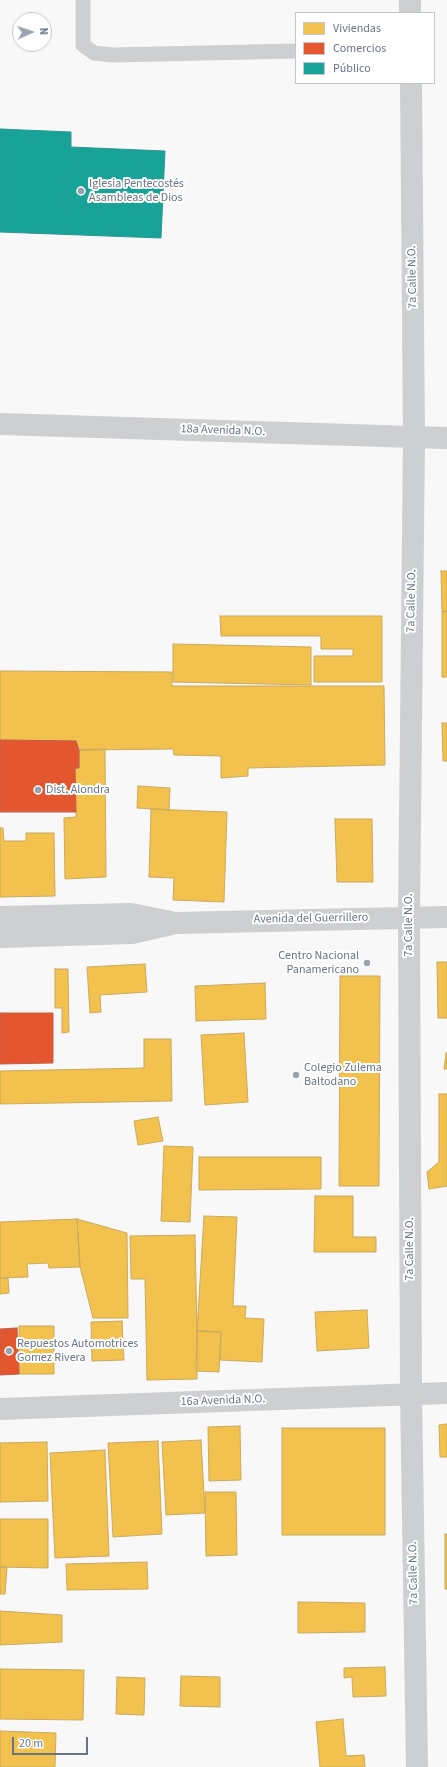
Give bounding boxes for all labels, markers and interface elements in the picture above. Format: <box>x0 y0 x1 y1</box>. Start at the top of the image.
north arrow <box>12 12 52 52</box>
legend <box>295 12 435 84</box>
text: Viviendas <box>333 20 381 37</box>
text: N <box>36 27 51 35</box>
text: Comercios <box>333 40 386 57</box>
text: Público <box>333 60 371 77</box>
place label: Iglesia Pentecostés Asambleas de Dios <box>89 177 184 205</box>
marker: Iglesia Pentecostés Asambleas de Dios <box>76 186 86 196</box>
street label: 7a Calle N.O. <box>405 245 421 309</box>
street label: 18a Avenida N.O. <box>180 422 266 440</box>
street label: 7a Calle N.O. <box>404 569 420 633</box>
place label: Dist. Alondra <box>46 783 110 797</box>
marker: Dist. Alondra <box>33 785 43 795</box>
street label: 7a Calle N.O. <box>402 893 416 957</box>
street label: Avenida del Guerrillero <box>254 911 368 927</box>
place label: Centro Nacional Panamericano <box>278 949 359 977</box>
marker: Centro Nacional Panamericano <box>362 958 372 968</box>
place label: Colegio Zulema Baltodano <box>304 1061 382 1089</box>
marker: Colegio Zulema Baltodano <box>291 1070 301 1080</box>
street label: 7a Calle N.O. <box>403 1217 417 1281</box>
place label: Repuestos Automotrices Gomez Rivera <box>17 1337 138 1365</box>
marker: Repuestos Automotrices Gomez Rivera <box>4 1346 14 1356</box>
street label: 16a Avenida N.O. <box>180 1392 266 1410</box>
street label: 7a Calle N.O. <box>406 1541 422 1605</box>
scale bar <box>14 1729 90 1755</box>
text: 20 m <box>19 1735 43 1752</box>

